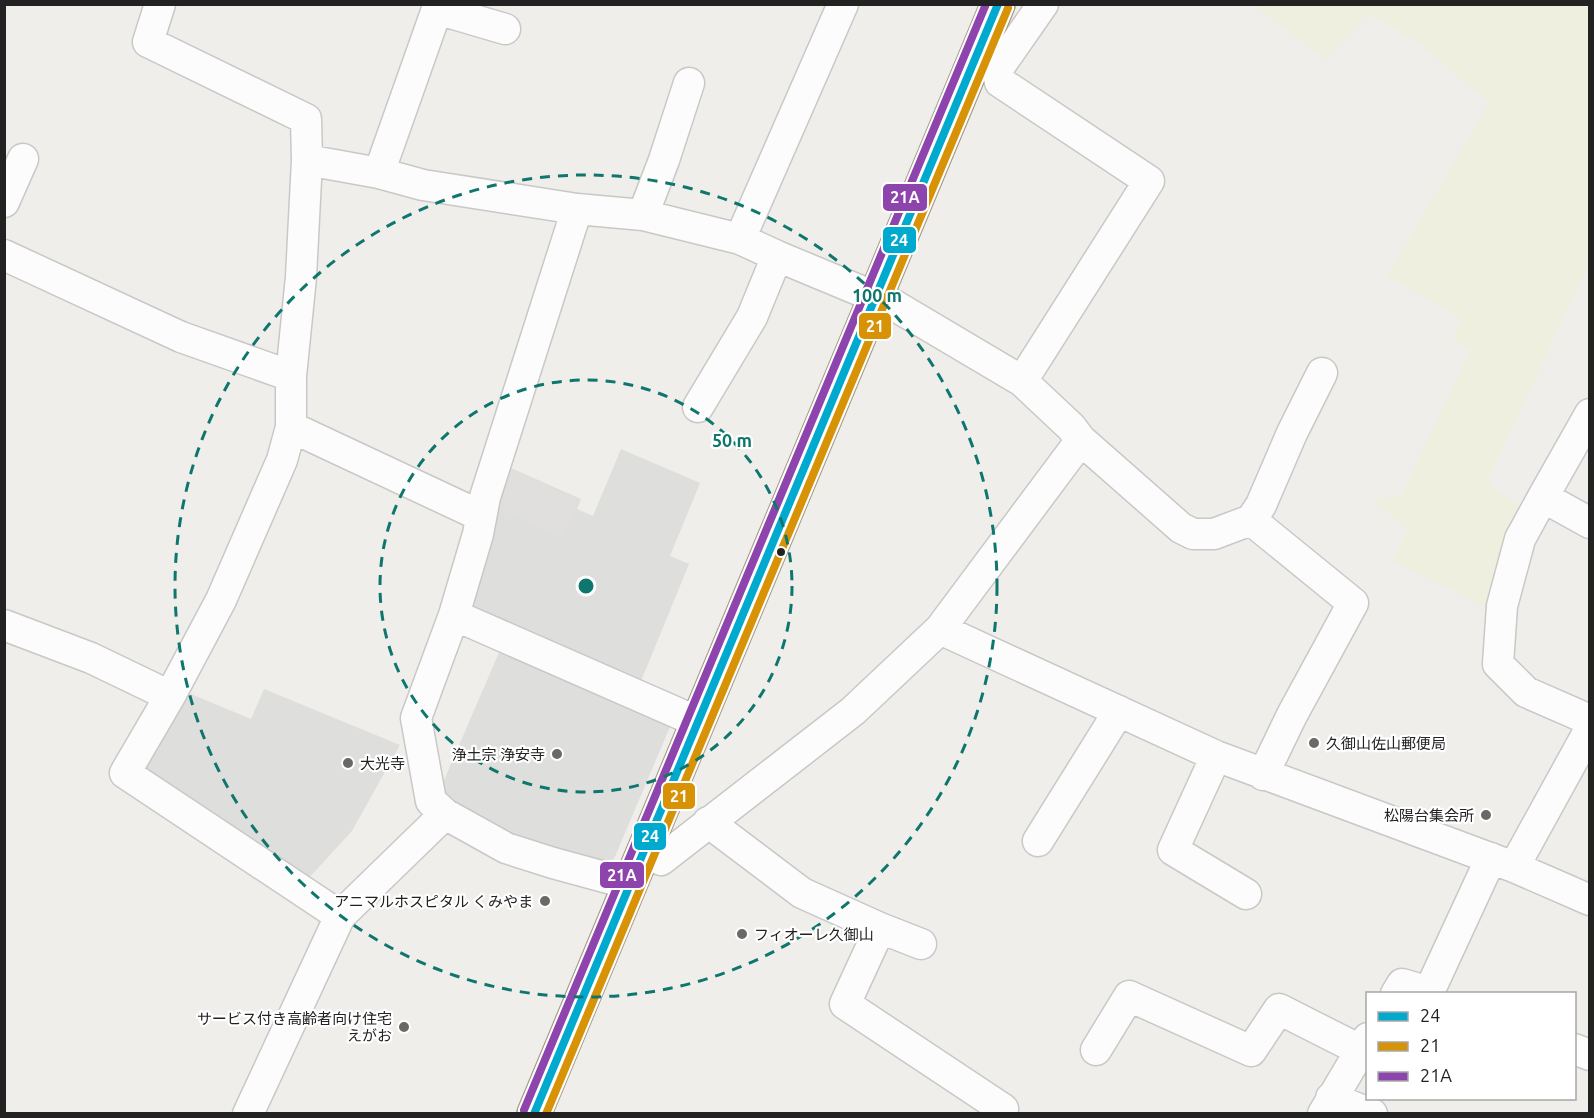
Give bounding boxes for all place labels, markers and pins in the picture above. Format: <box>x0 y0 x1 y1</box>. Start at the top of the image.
unlabelled marker <box>775 546 787 558</box>
centre of rings <box>576 576 596 596</box>
place label: 久御山佐山郵便局 <box>1326 735 1446 752</box>
marker: 久御山佐山郵便局 <box>1307 736 1321 750</box>
place label: 浄土宗 浄安寺 <box>452 746 545 763</box>
marker: 浄土宗 浄安寺 <box>550 747 564 761</box>
place label: 大光寺 <box>360 755 405 772</box>
marker: 大光寺 <box>341 756 355 770</box>
place label: 松陽台集会所 <box>1384 807 1474 824</box>
marker: 松陽台集会所 <box>1479 808 1493 822</box>
place label: アニマルホスピタル くみやま <box>334 893 533 910</box>
marker: アニマルホスピタル くみやま <box>538 894 552 908</box>
place label: フィオーレ久御山 <box>754 926 874 943</box>
marker: フィオーレ久御山 <box>735 927 749 941</box>
place label: サービス付き高齢者向け住宅 えがお <box>197 1010 392 1044</box>
marker: サービス付き高齢者向け住宅 えがお <box>397 1020 411 1034</box>

